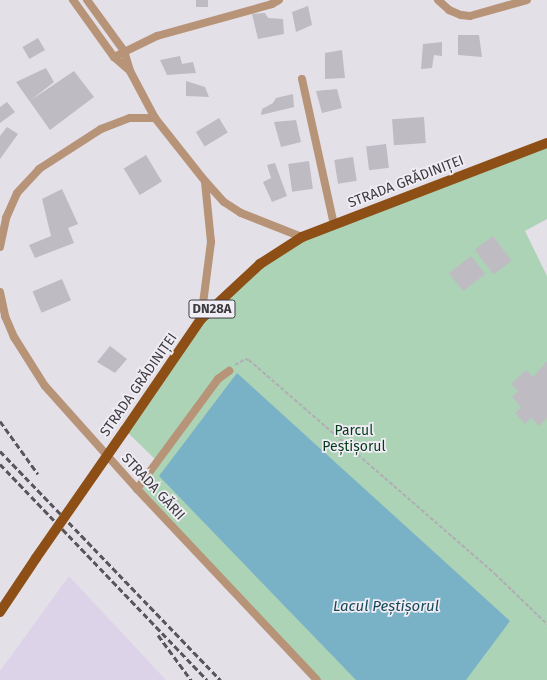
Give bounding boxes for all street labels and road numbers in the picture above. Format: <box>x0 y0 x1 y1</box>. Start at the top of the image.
street label: STRADA GRĂDINIȚEI <box>346 152 466 212</box>
road number: DN28A <box>188 298 236 320</box>
street label: STRADA GRĂDINIȚEI <box>97 330 181 440</box>
street label: STRADA GĂRII <box>118 450 188 524</box>

